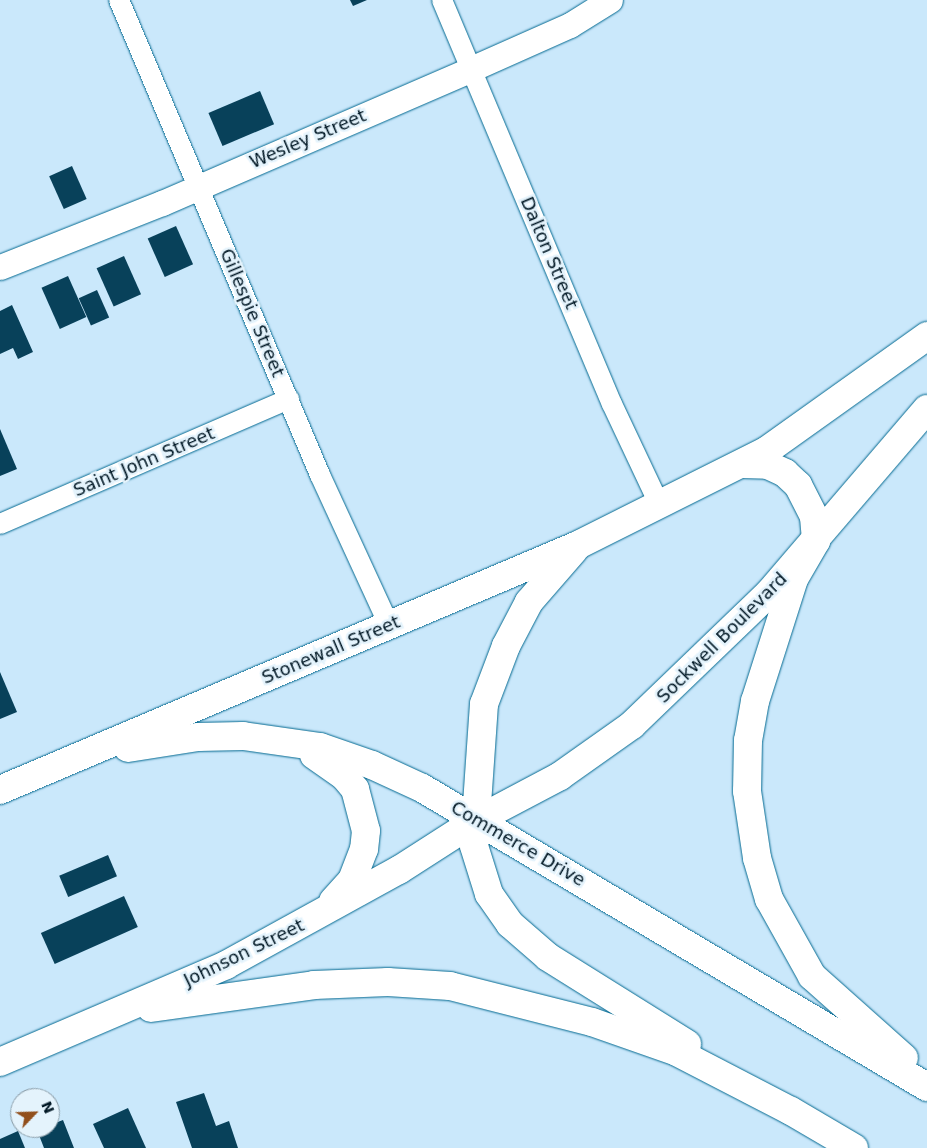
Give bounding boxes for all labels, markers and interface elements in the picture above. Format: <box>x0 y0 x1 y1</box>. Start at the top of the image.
street label: Wesley Street <box>247 105 369 173</box>
street label: Dalton Street <box>516 194 582 312</box>
street label: Gillespie Street <box>215 246 289 380</box>
street label: Saint John Street <box>70 423 218 501</box>
street label: Sockwell Boulevard <box>652 568 792 708</box>
street label: Stonewall Street <box>259 611 403 689</box>
street label: Commerce Drive <box>447 797 589 891</box>
street label: Johnson Street <box>180 915 308 991</box>
north arrow <box>10 1088 60 1138</box>
text: N <box>38 1099 57 1116</box>

